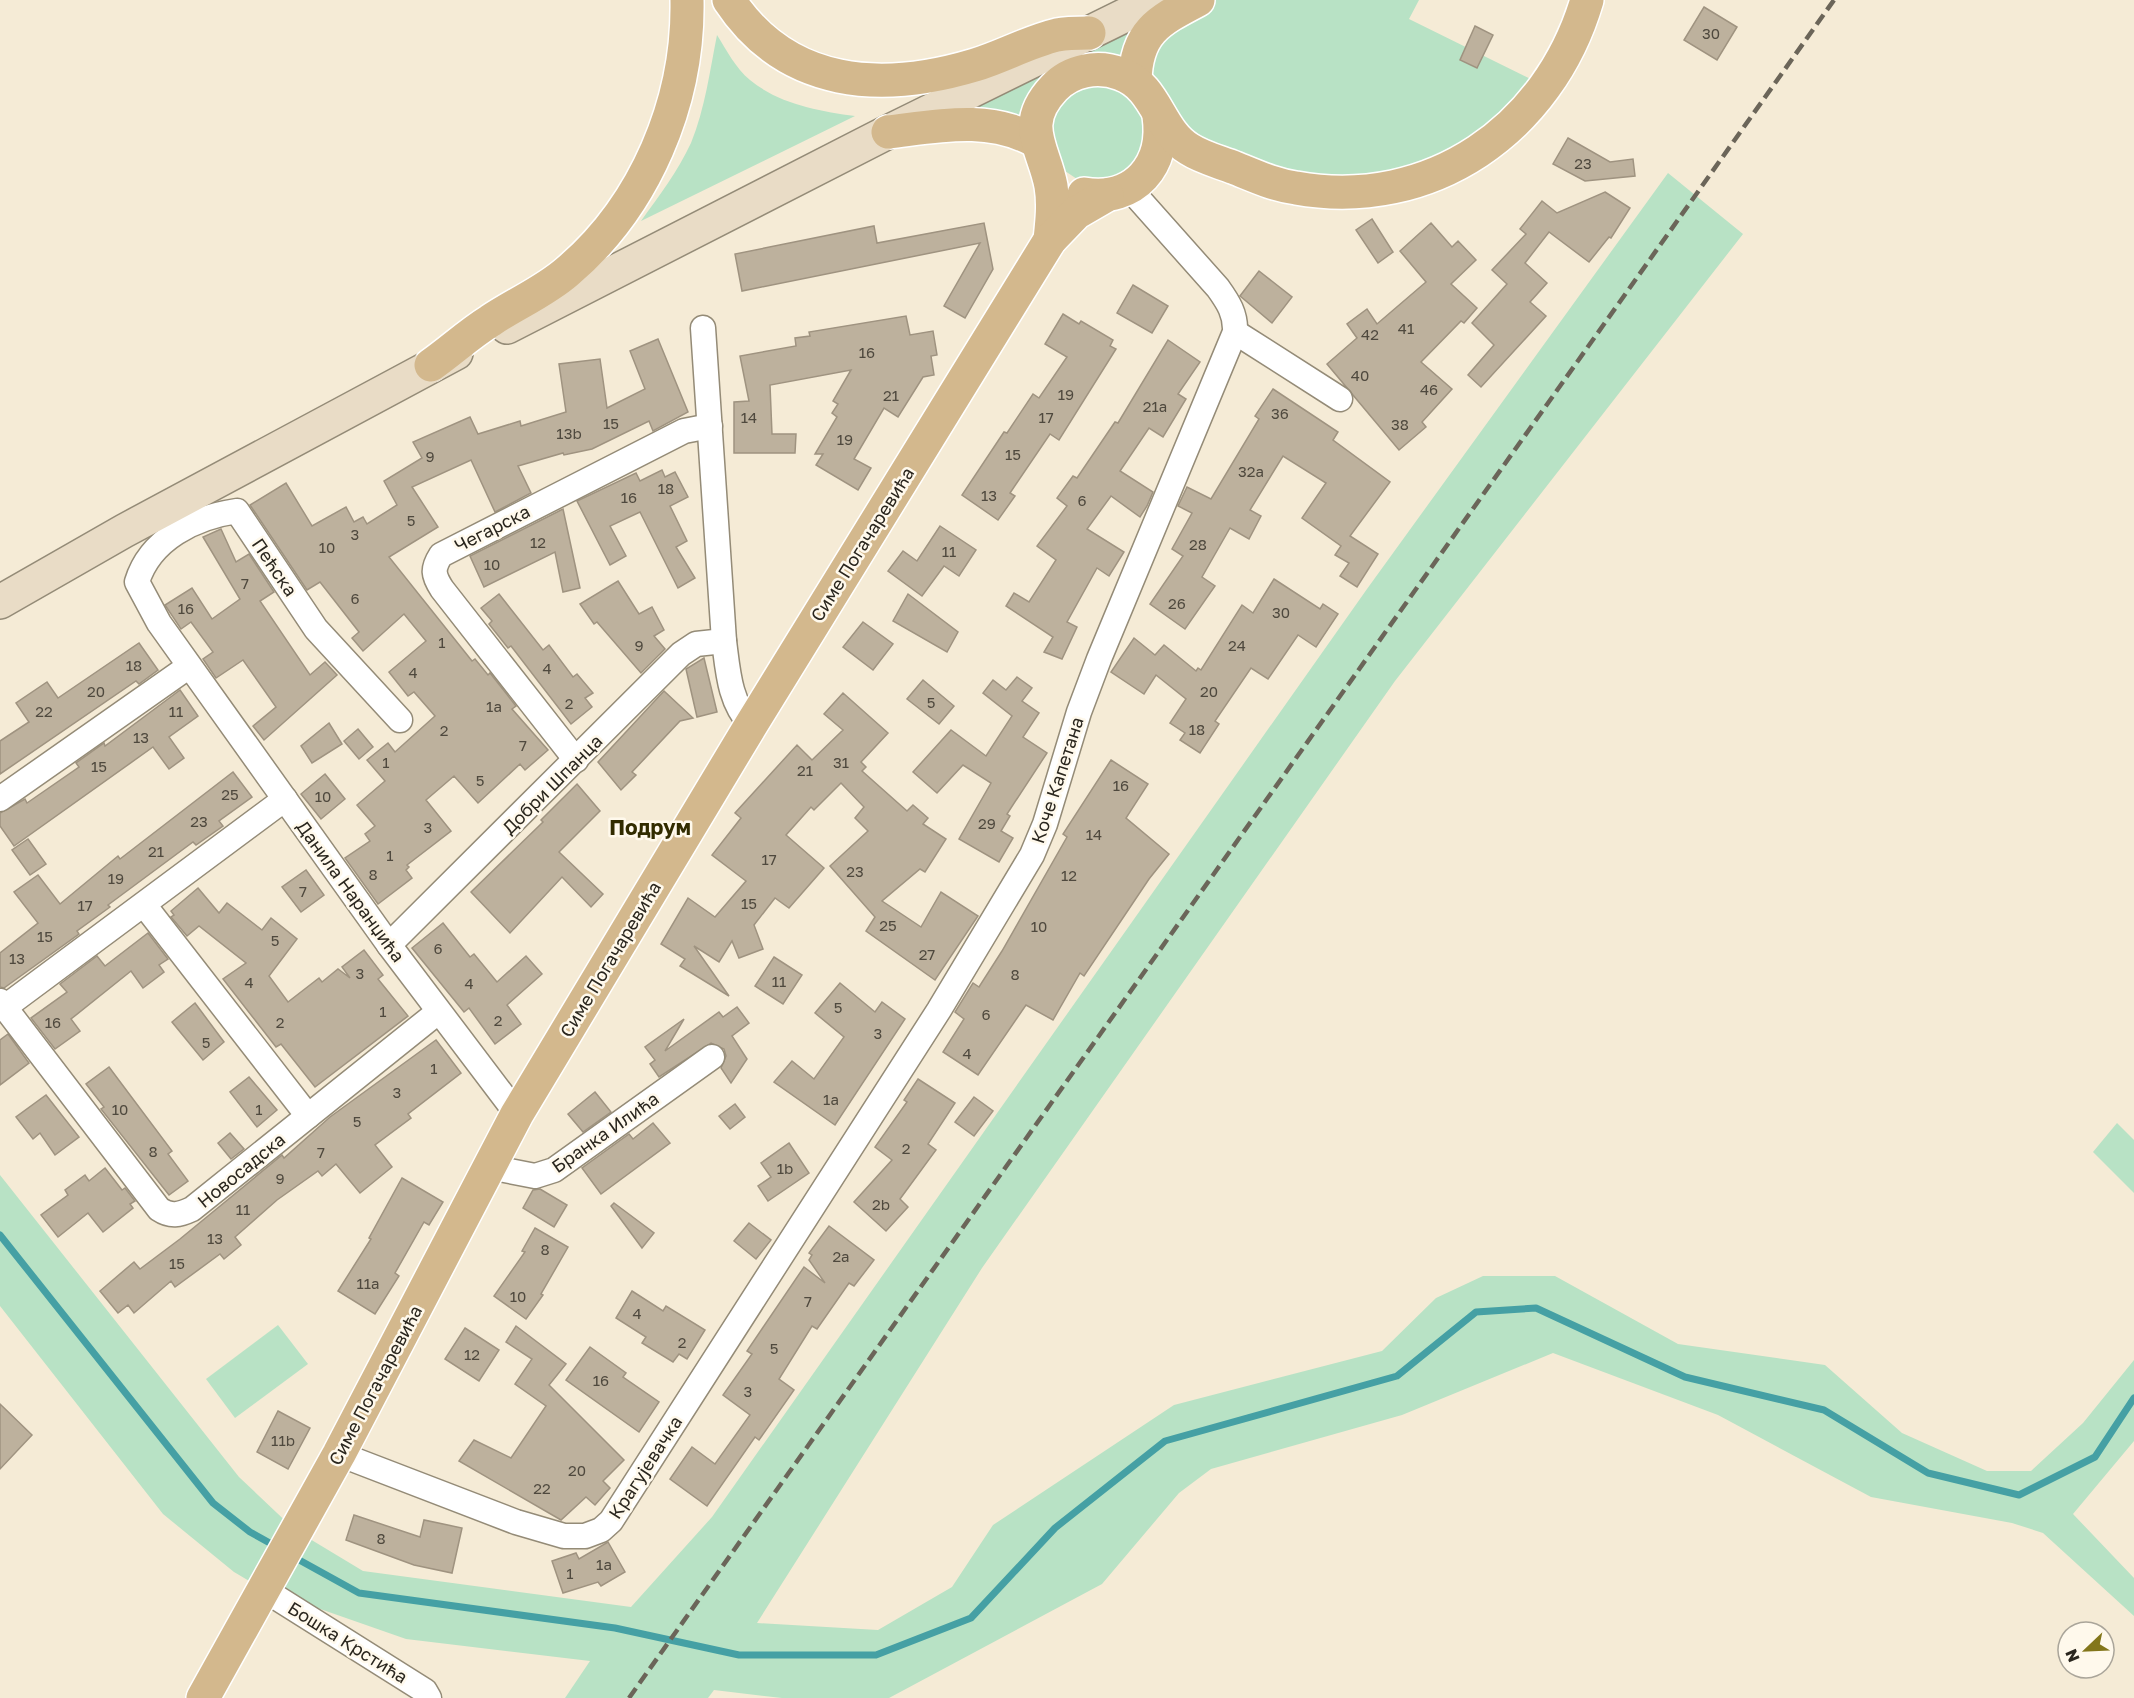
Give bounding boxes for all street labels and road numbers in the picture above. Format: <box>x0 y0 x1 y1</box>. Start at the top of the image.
street label: Симе Погачаревића <box>806 463 918 625</box>
street label: Чегарска <box>451 500 533 556</box>
street label: Пећска <box>248 534 302 600</box>
street label: Коче Капетана <box>1026 714 1088 846</box>
street label: Добри Шпанца <box>498 730 606 838</box>
street label: Данила Наранџића <box>292 816 410 966</box>
street label: Симе Погачаревића <box>555 877 665 1041</box>
street label: Бранка Илића <box>547 1087 663 1177</box>
street label: Новосадска <box>193 1128 289 1212</box>
street label: Симе Погачаревића <box>324 1301 426 1469</box>
street label: Крагујевачка <box>604 1411 686 1523</box>
street label: Бошка Крстића <box>284 1596 412 1688</box>

